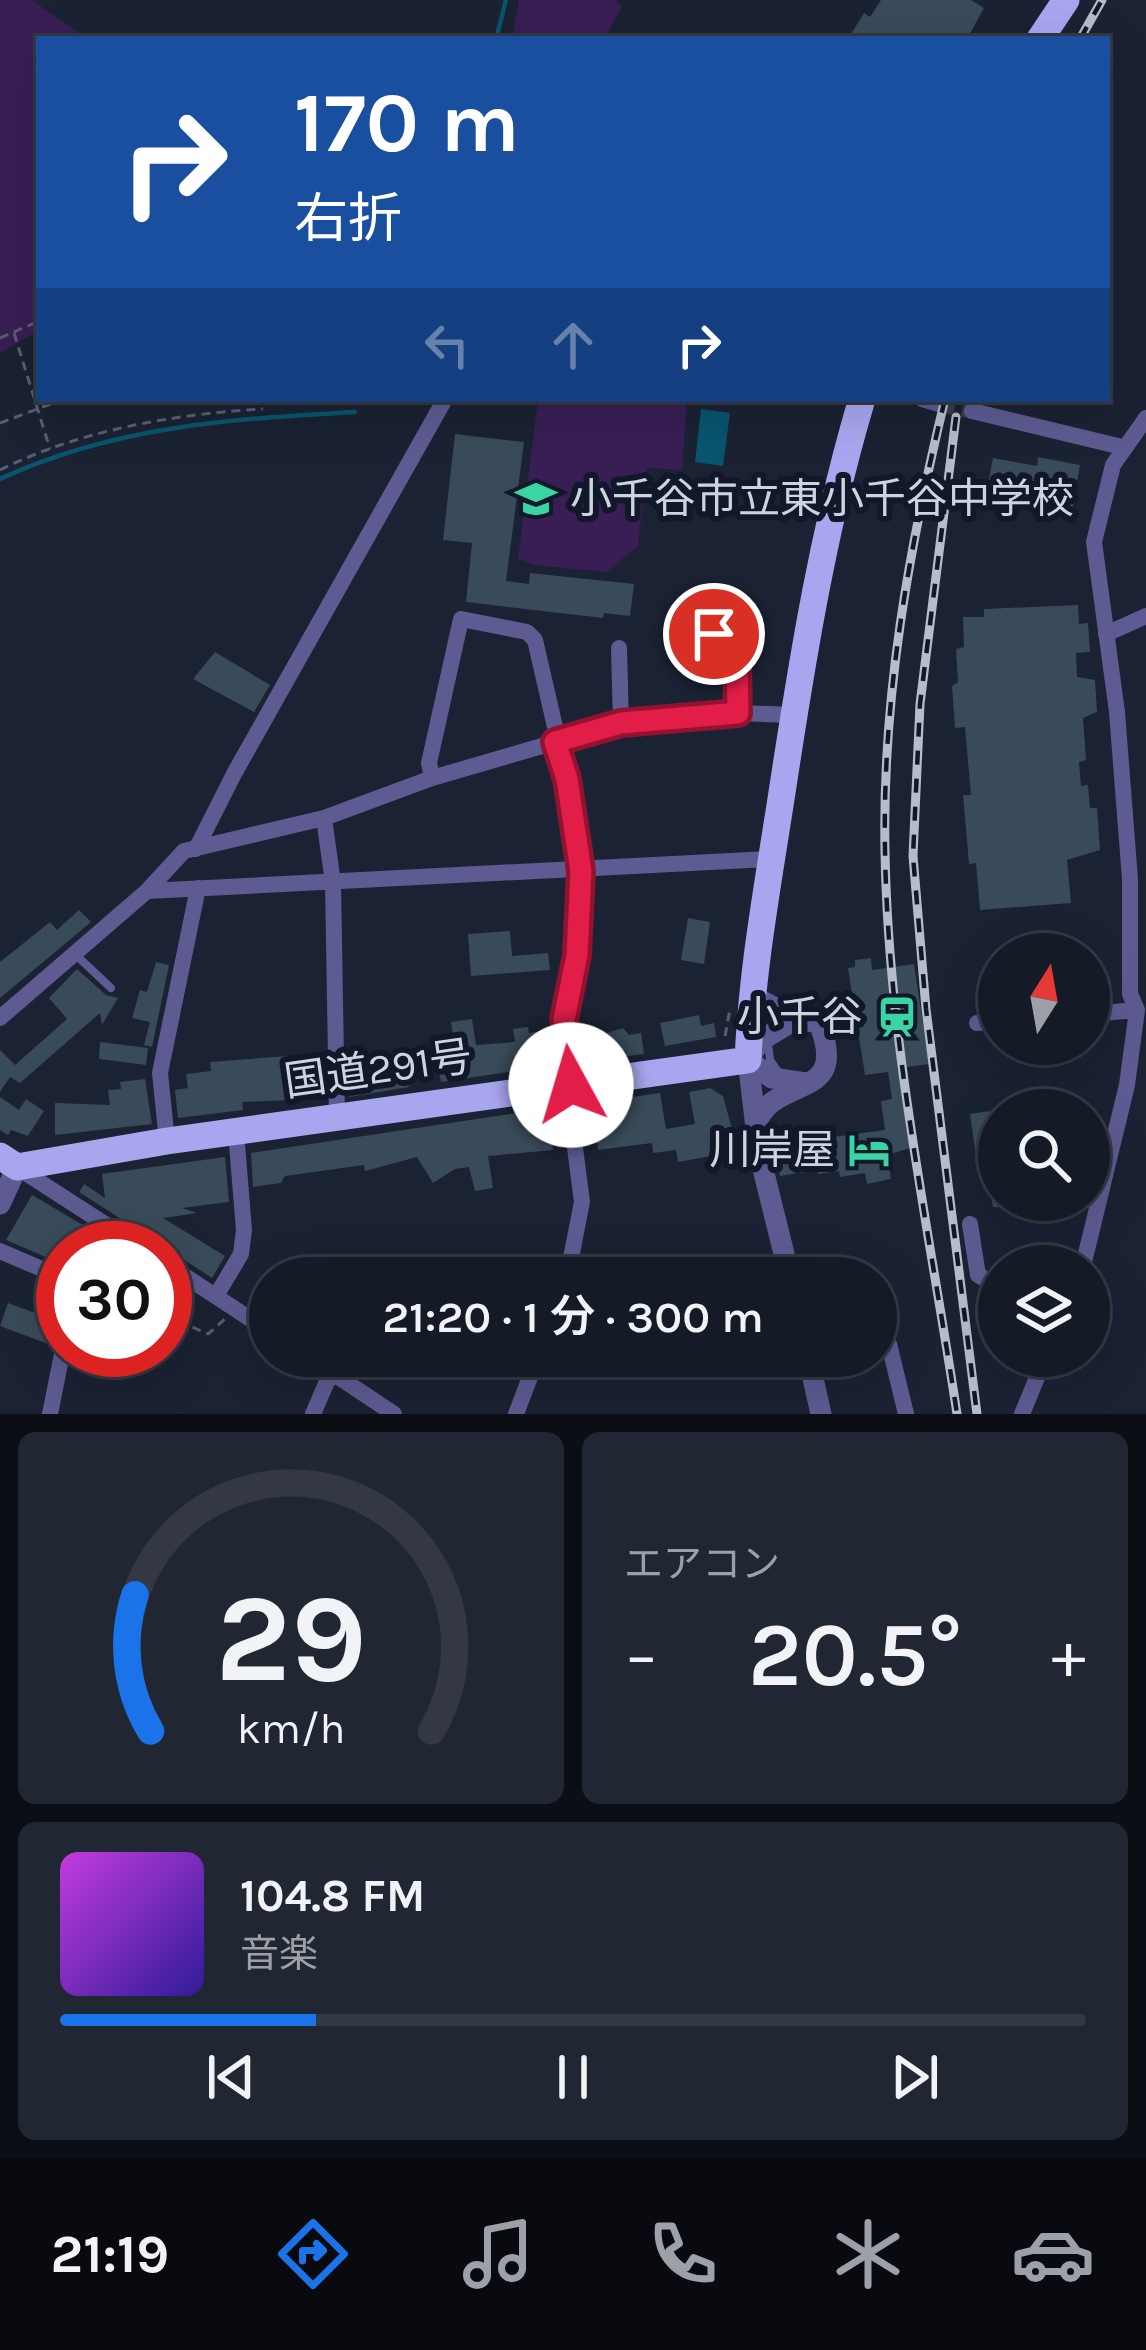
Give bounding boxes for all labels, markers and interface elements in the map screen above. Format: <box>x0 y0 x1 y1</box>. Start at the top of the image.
text: 170 m <box>294 74 520 172</box>
icon: right <box>96 84 252 240</box>
text: 右折 <box>294 187 402 251</box>
icon: left <box>414 312 480 378</box>
icon: ahead <box>540 312 606 378</box>
icon: right <box>666 312 732 378</box>
place label: 小千谷市立東小千谷中学校 <box>570 474 1074 524</box>
school or university icon: 小千谷市立東小千谷中学校 <box>513 476 559 522</box>
pin <box>663 583 765 685</box>
icon: arrive <box>681 601 747 667</box>
north arrow <box>978 933 1110 1065</box>
map controls <box>978 933 1110 1377</box>
place label: 小千谷 <box>737 992 863 1042</box>
station icon: 小千谷 <box>874 994 920 1040</box>
position arrow <box>508 1022 634 1148</box>
street label: 国道291号 <box>281 1031 475 1107</box>
button: search <box>978 1089 1110 1221</box>
place label: 川岸屋 <box>709 1125 835 1175</box>
hotel icon: 川岸屋 <box>846 1127 892 1173</box>
speed limit sign: 30 <box>36 1221 192 1377</box>
button: layers <box>978 1245 1110 1377</box>
text: 21:20 · 1 分 · 300 m <box>382 1291 764 1343</box>
text: エアコン <box>624 1541 780 1587</box>
text: 29 <box>215 1566 367 1711</box>
text: 20.5° <box>748 1602 962 1708</box>
text: − <box>624 1616 659 1694</box>
text: + <box>1051 1616 1086 1694</box>
text: km/h <box>237 1704 345 1754</box>
text: 104.8 FM <box>240 1870 425 1922</box>
text: 音楽 <box>240 1931 318 1977</box>
icon: previous <box>198 2044 264 2110</box>
icon: pause <box>540 2044 606 2110</box>
icon: next <box>882 2044 948 2110</box>
icon: directions <box>271 2212 355 2296</box>
icon: music <box>456 2212 540 2296</box>
icon: phone <box>641 2212 725 2296</box>
icon: climate <box>826 2212 910 2296</box>
icon: car <box>1011 2212 1095 2296</box>
text: 21:19 <box>51 2222 169 2286</box>

